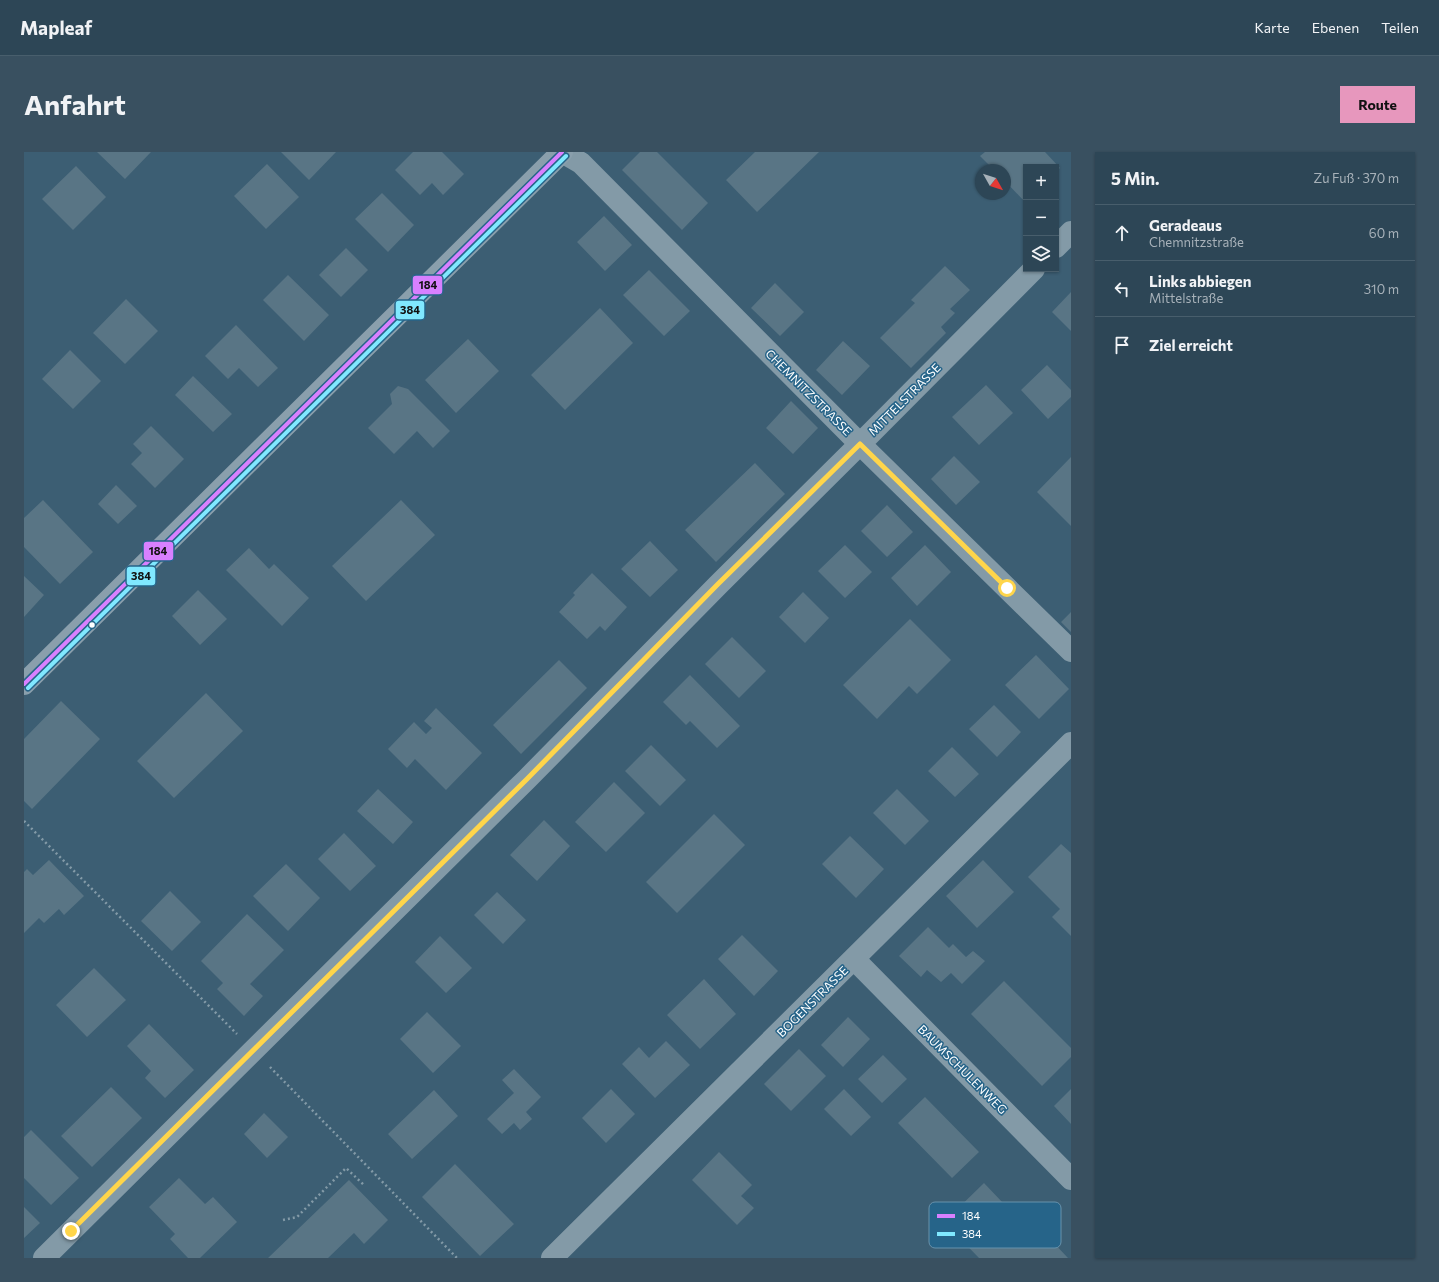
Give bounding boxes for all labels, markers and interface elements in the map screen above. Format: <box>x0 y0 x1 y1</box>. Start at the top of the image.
text: Mapleaf <box>20 16 92 39</box>
text: Karte <box>1254 19 1290 36</box>
text: Ebenen <box>1312 19 1359 36</box>
text: Teilen <box>1381 19 1419 36</box>
button: Route <box>1340 86 1415 123</box>
text: Anfahrt <box>24 87 126 121</box>
north arrow <box>975 164 1011 200</box>
map controls <box>1023 164 1059 272</box>
button: + <box>1023 164 1059 200</box>
text: 5 Min. <box>1111 168 1160 189</box>
text: Zu Fuß · 370 m <box>1314 170 1399 186</box>
button: − <box>1023 200 1059 236</box>
text: Geradeaus <box>1149 216 1222 234</box>
icon: ahead <box>1111 222 1133 244</box>
text: 60 m <box>1369 225 1399 241</box>
text: Chemnitzstraße <box>1149 234 1244 250</box>
button: layers <box>1023 236 1059 272</box>
text: Links abbiegen <box>1149 272 1251 290</box>
line badge: 184 <box>412 275 443 295</box>
text: 184 <box>419 278 438 291</box>
icon: left <box>1111 278 1133 300</box>
text: 310 m <box>1364 281 1399 297</box>
text: Mittelstraße <box>1149 290 1223 306</box>
line badge: 384 <box>395 300 425 320</box>
text: 384 <box>400 303 420 316</box>
icon: arrive <box>1111 334 1133 356</box>
text: Ziel erreicht <box>1149 336 1233 354</box>
street label: CHEMNITZSTRASSE <box>763 346 855 438</box>
street label: MITTELSTRASSE <box>865 360 943 438</box>
line badge: 184 <box>143 541 174 561</box>
text: 184 <box>149 544 168 557</box>
line badge: 384 <box>126 566 156 586</box>
text: 384 <box>131 569 151 582</box>
route start <box>998 579 1016 597</box>
unlabelled marker <box>87 620 97 630</box>
street label: BOGENSTRASSE <box>774 963 850 1039</box>
street label: BAUMSCHULENWEG <box>916 1022 1010 1116</box>
legend <box>929 1202 1061 1248</box>
text: 184 <box>962 1209 980 1222</box>
route end <box>62 1222 80 1240</box>
text: 384 <box>962 1227 982 1240</box>

